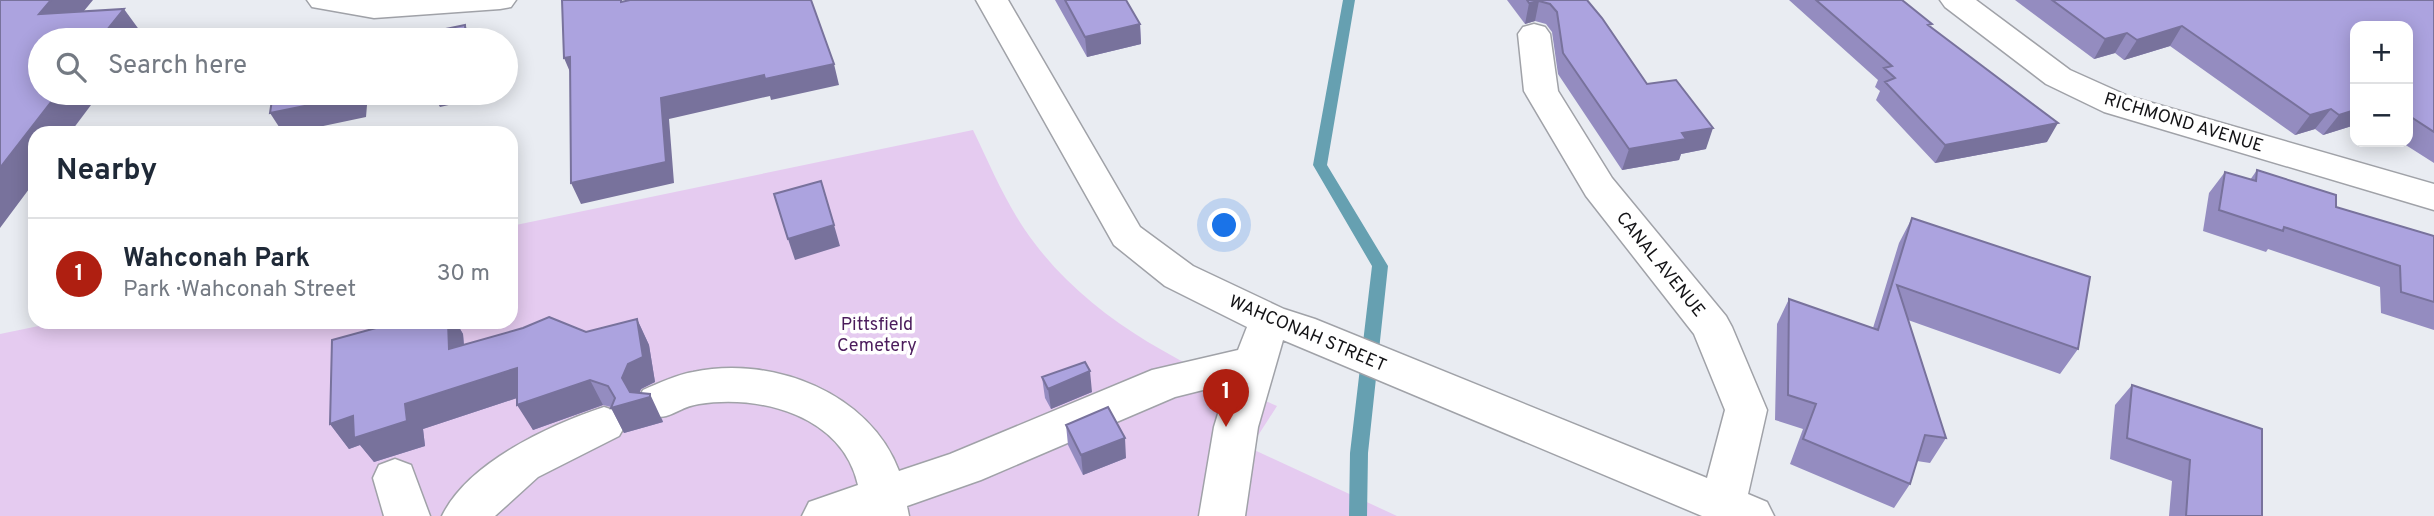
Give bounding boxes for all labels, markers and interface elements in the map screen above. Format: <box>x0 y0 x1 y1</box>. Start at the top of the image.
map controls <box>2350 21 2413 147</box>
button: + <box>2350 21 2413 84</box>
search box <box>28 28 518 105</box>
icon: search <box>52 48 90 86</box>
text: Search here <box>108 50 247 83</box>
button: − <box>2350 84 2413 147</box>
street label: RICHMOND AVENUE <box>2101 88 2266 159</box>
text: Nearby <box>56 153 157 190</box>
your location <box>1207 208 1241 242</box>
street label: CANAL AVENUE <box>1610 208 1709 322</box>
text: Wahconah Park <box>123 243 310 276</box>
text: 1 <box>74 260 84 289</box>
text: 30 m <box>437 260 490 289</box>
text: Park · Wahconah Street <box>123 276 356 305</box>
street label: WAHCONAH STREET <box>1225 291 1390 378</box>
park label: Pittsfield Cemetery <box>837 314 917 358</box>
pin: 1 <box>1203 369 1249 427</box>

